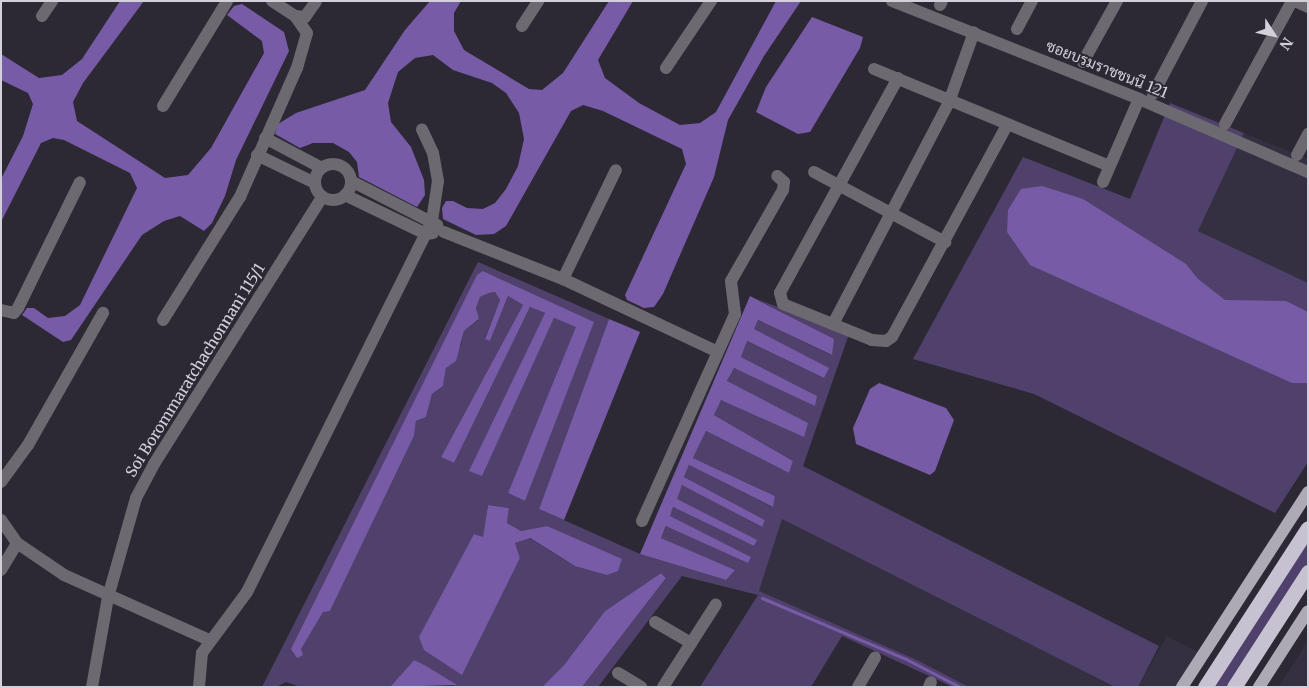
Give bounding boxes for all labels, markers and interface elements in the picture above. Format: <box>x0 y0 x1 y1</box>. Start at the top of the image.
north arrow <box>1249 10 1299 60</box>
text: N <box>1276 34 1297 53</box>
street label: ซอยบรมราชชนนี 121 <box>1043 36 1171 102</box>
street label: Soi Borommaratchachonnani 115/1 <box>121 260 269 480</box>

